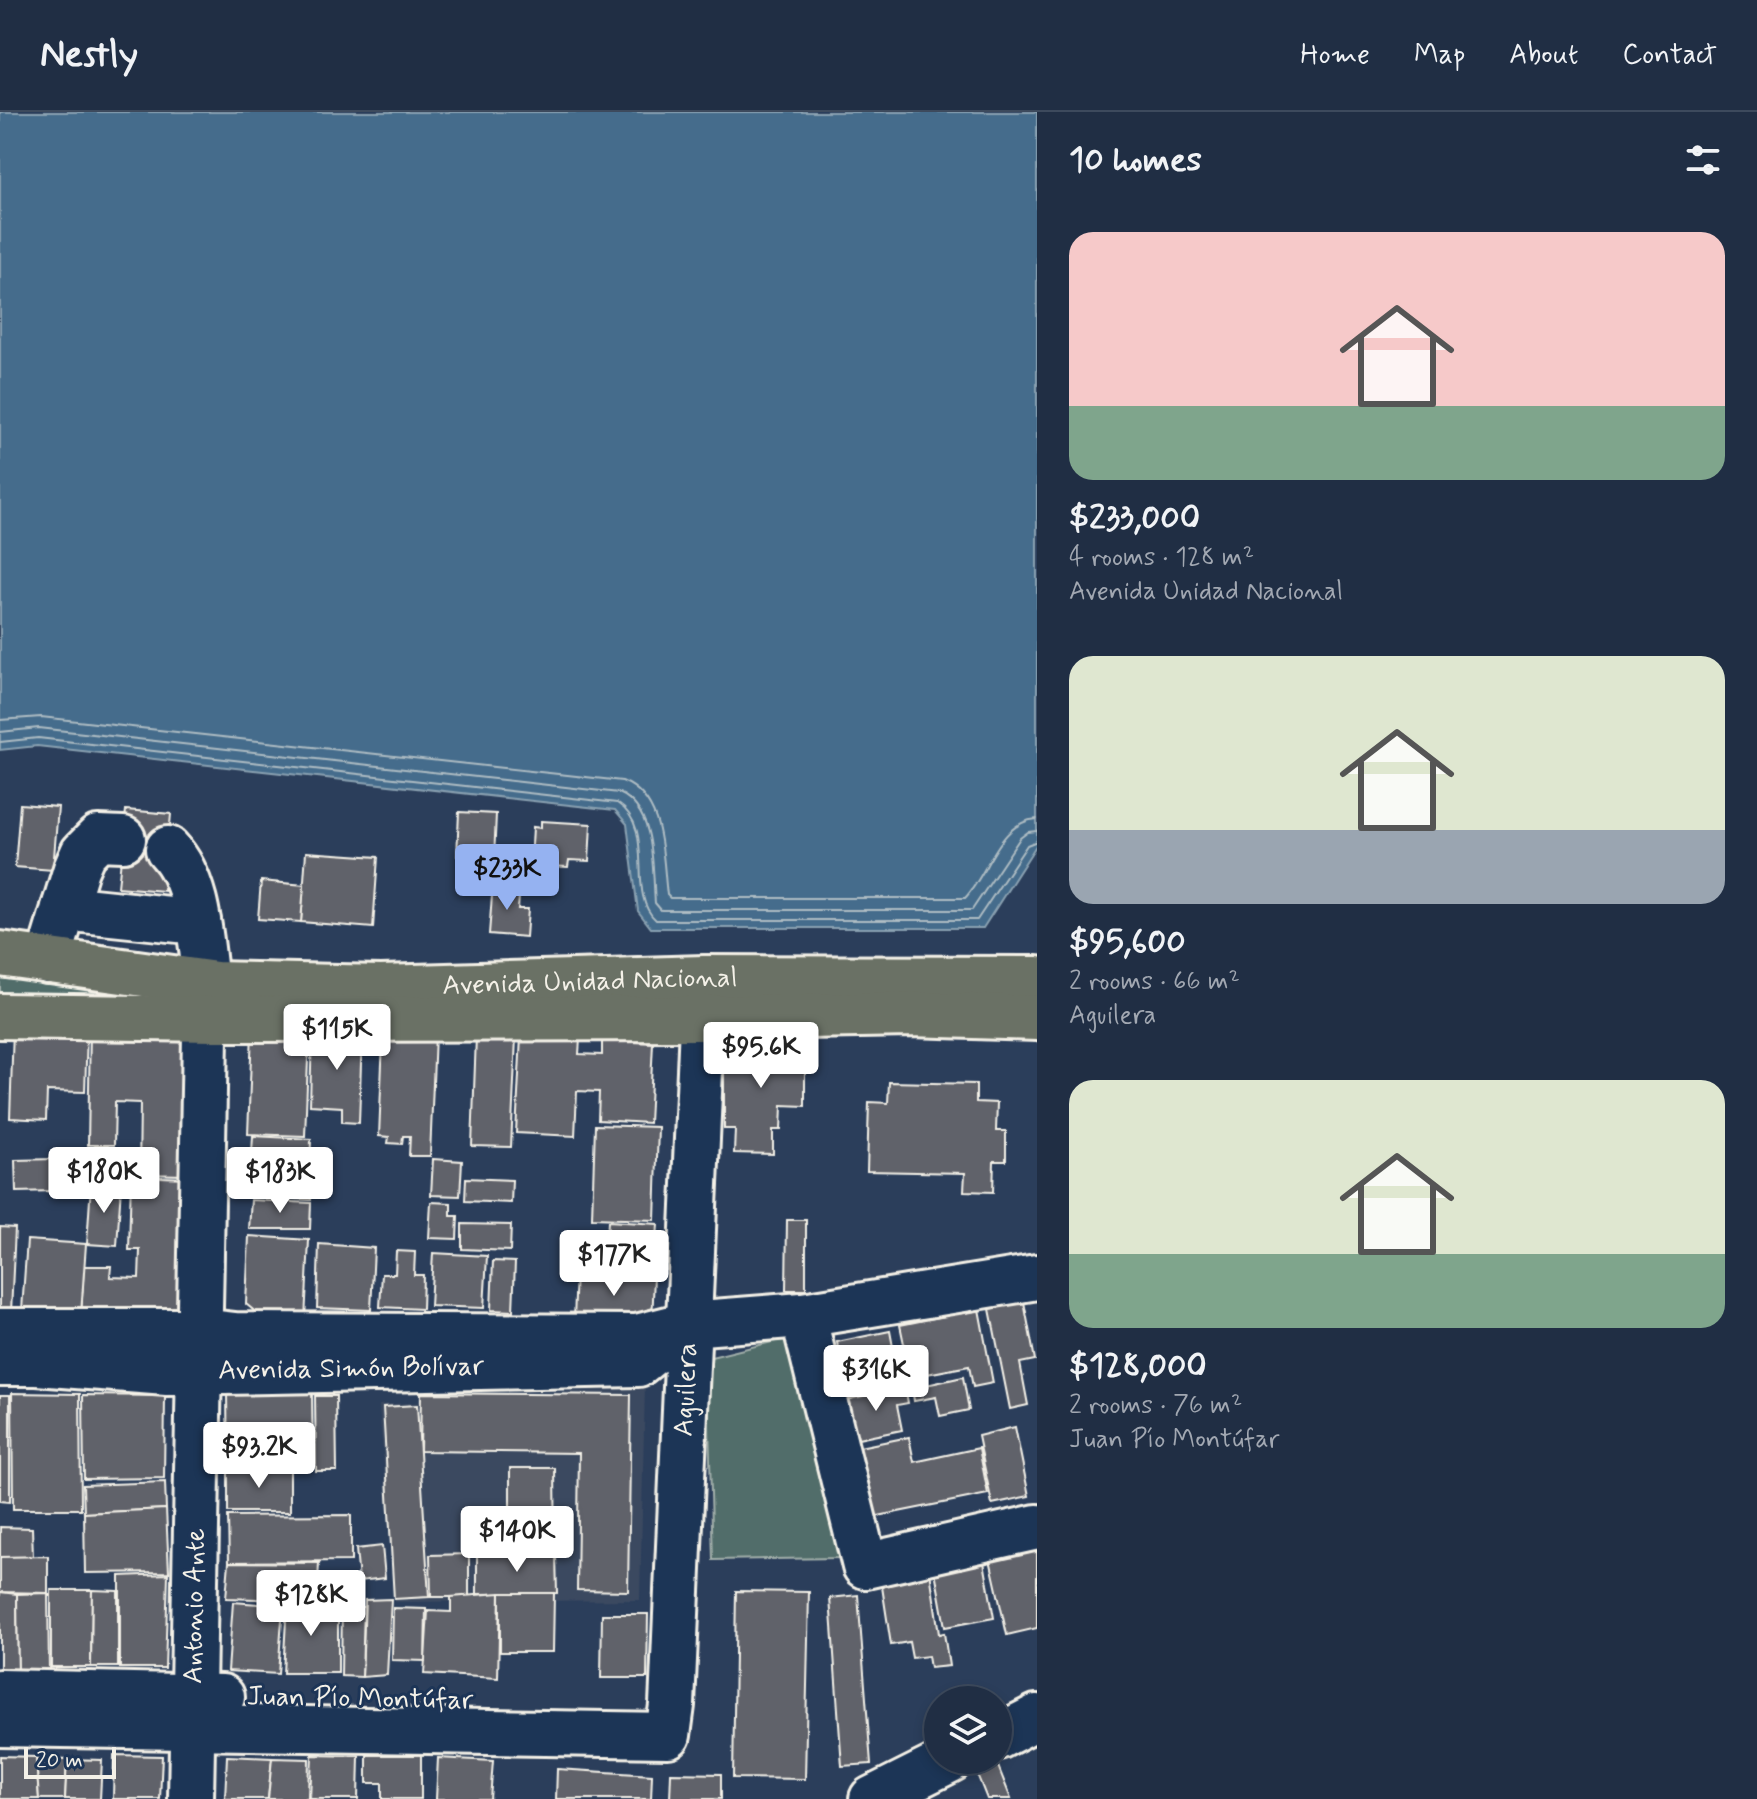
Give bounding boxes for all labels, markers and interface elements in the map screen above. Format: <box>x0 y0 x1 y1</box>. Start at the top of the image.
text: Nestly <box>40 31 138 80</box>
text: Home <box>1300 37 1370 74</box>
text: Map <box>1414 37 1465 74</box>
text: About <box>1509 37 1578 74</box>
text: Contact <box>1622 37 1717 74</box>
text: 10 homes <box>1069 138 1202 183</box>
icon: filters <box>1681 138 1725 182</box>
icon: home <box>1325 284 1469 428</box>
text: $233,000 <box>1069 496 1200 541</box>
text: 4 rooms · 128 m² <box>1069 541 1254 575</box>
text: Avenida Unidad Nacional <box>1069 575 1343 609</box>
icon: home <box>1325 708 1469 852</box>
pin: $233K <box>451 844 563 912</box>
text: $233K <box>473 853 541 887</box>
text: $95,600 <box>1069 920 1186 965</box>
street label: Avenida Unidad Nacional <box>442 959 737 1005</box>
text: 2 rooms · 66 m² <box>1069 965 1240 999</box>
text: Aguilera <box>1069 999 1156 1033</box>
pin: $115K <box>281 1004 393 1072</box>
text: $115K <box>302 1013 372 1047</box>
pin: $95.6K <box>696 1022 826 1090</box>
text: $95.6K <box>722 1031 801 1065</box>
icon: home <box>1325 1132 1469 1276</box>
pin: $180K <box>48 1147 160 1215</box>
pin: $183K <box>224 1147 336 1215</box>
text: $180K <box>66 1156 142 1190</box>
text: $183K <box>245 1156 315 1190</box>
pin: $177K <box>558 1230 670 1298</box>
text: $177K <box>578 1239 650 1273</box>
street label: Aguilera <box>665 1342 706 1437</box>
text: $128,000 <box>1069 1344 1207 1389</box>
pin: $316K <box>820 1345 932 1413</box>
street label: Avenida Simón Bolívar <box>218 1348 485 1390</box>
text: $316K <box>842 1354 910 1388</box>
text: 2 rooms · 76 m² <box>1069 1389 1242 1423</box>
pin: $93.2K <box>194 1422 324 1490</box>
text: Juan Pío Montúfar <box>1069 1423 1279 1457</box>
text: $93.2K <box>221 1431 297 1465</box>
pin: $140K <box>461 1506 573 1574</box>
text: $140K <box>479 1515 555 1549</box>
street label: Antonio Ante <box>175 1528 215 1684</box>
pin: $128K <box>255 1570 367 1638</box>
text: $128K <box>274 1579 348 1613</box>
street label: Juan Pío Montúfar <box>246 1679 474 1719</box>
map controls <box>924 1686 1012 1774</box>
button: layers <box>924 1686 1012 1774</box>
scale bar <box>24 1743 116 1779</box>
text: 20 m <box>36 1747 83 1775</box>

